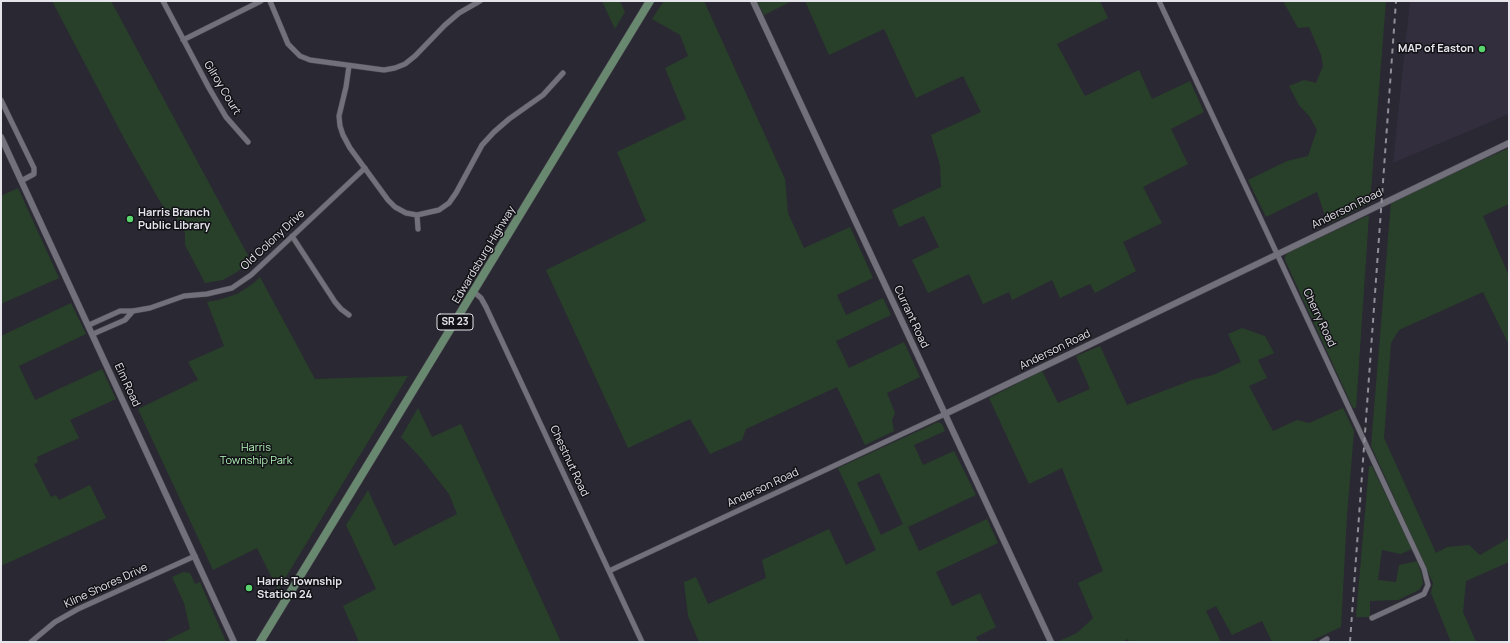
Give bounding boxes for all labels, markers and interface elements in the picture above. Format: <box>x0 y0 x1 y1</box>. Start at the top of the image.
place label: MAP of Easton <box>1398 42 1474 56</box>
marker: MAP of Easton <box>1477 44 1487 54</box>
street label: Gilroy Court <box>201 59 243 117</box>
street label: Anderson Road <box>1309 186 1385 232</box>
street label: Edwardsburg Highway <box>450 204 518 306</box>
place label: Harris Branch Public Library <box>138 206 210 232</box>
street label: Old Colony Drive <box>238 207 308 273</box>
marker: Harris Branch Public Library <box>125 214 135 224</box>
street label: Currant Road <box>891 284 931 350</box>
street label: Cherry Road <box>1300 287 1338 349</box>
road number: SR 23 <box>437 314 473 330</box>
street label: Anderson Road <box>1017 327 1093 373</box>
street label: Elm Road <box>111 361 143 409</box>
street label: Chestnut Road <box>547 423 591 499</box>
park label: Harris Township Park <box>220 441 292 467</box>
street label: Anderson Road <box>725 466 801 510</box>
street label: Kline Shores Drive <box>62 561 150 611</box>
place label: Harris Township Station 24 <box>257 575 342 601</box>
marker: Harris Township Station 24 <box>244 583 254 593</box>

